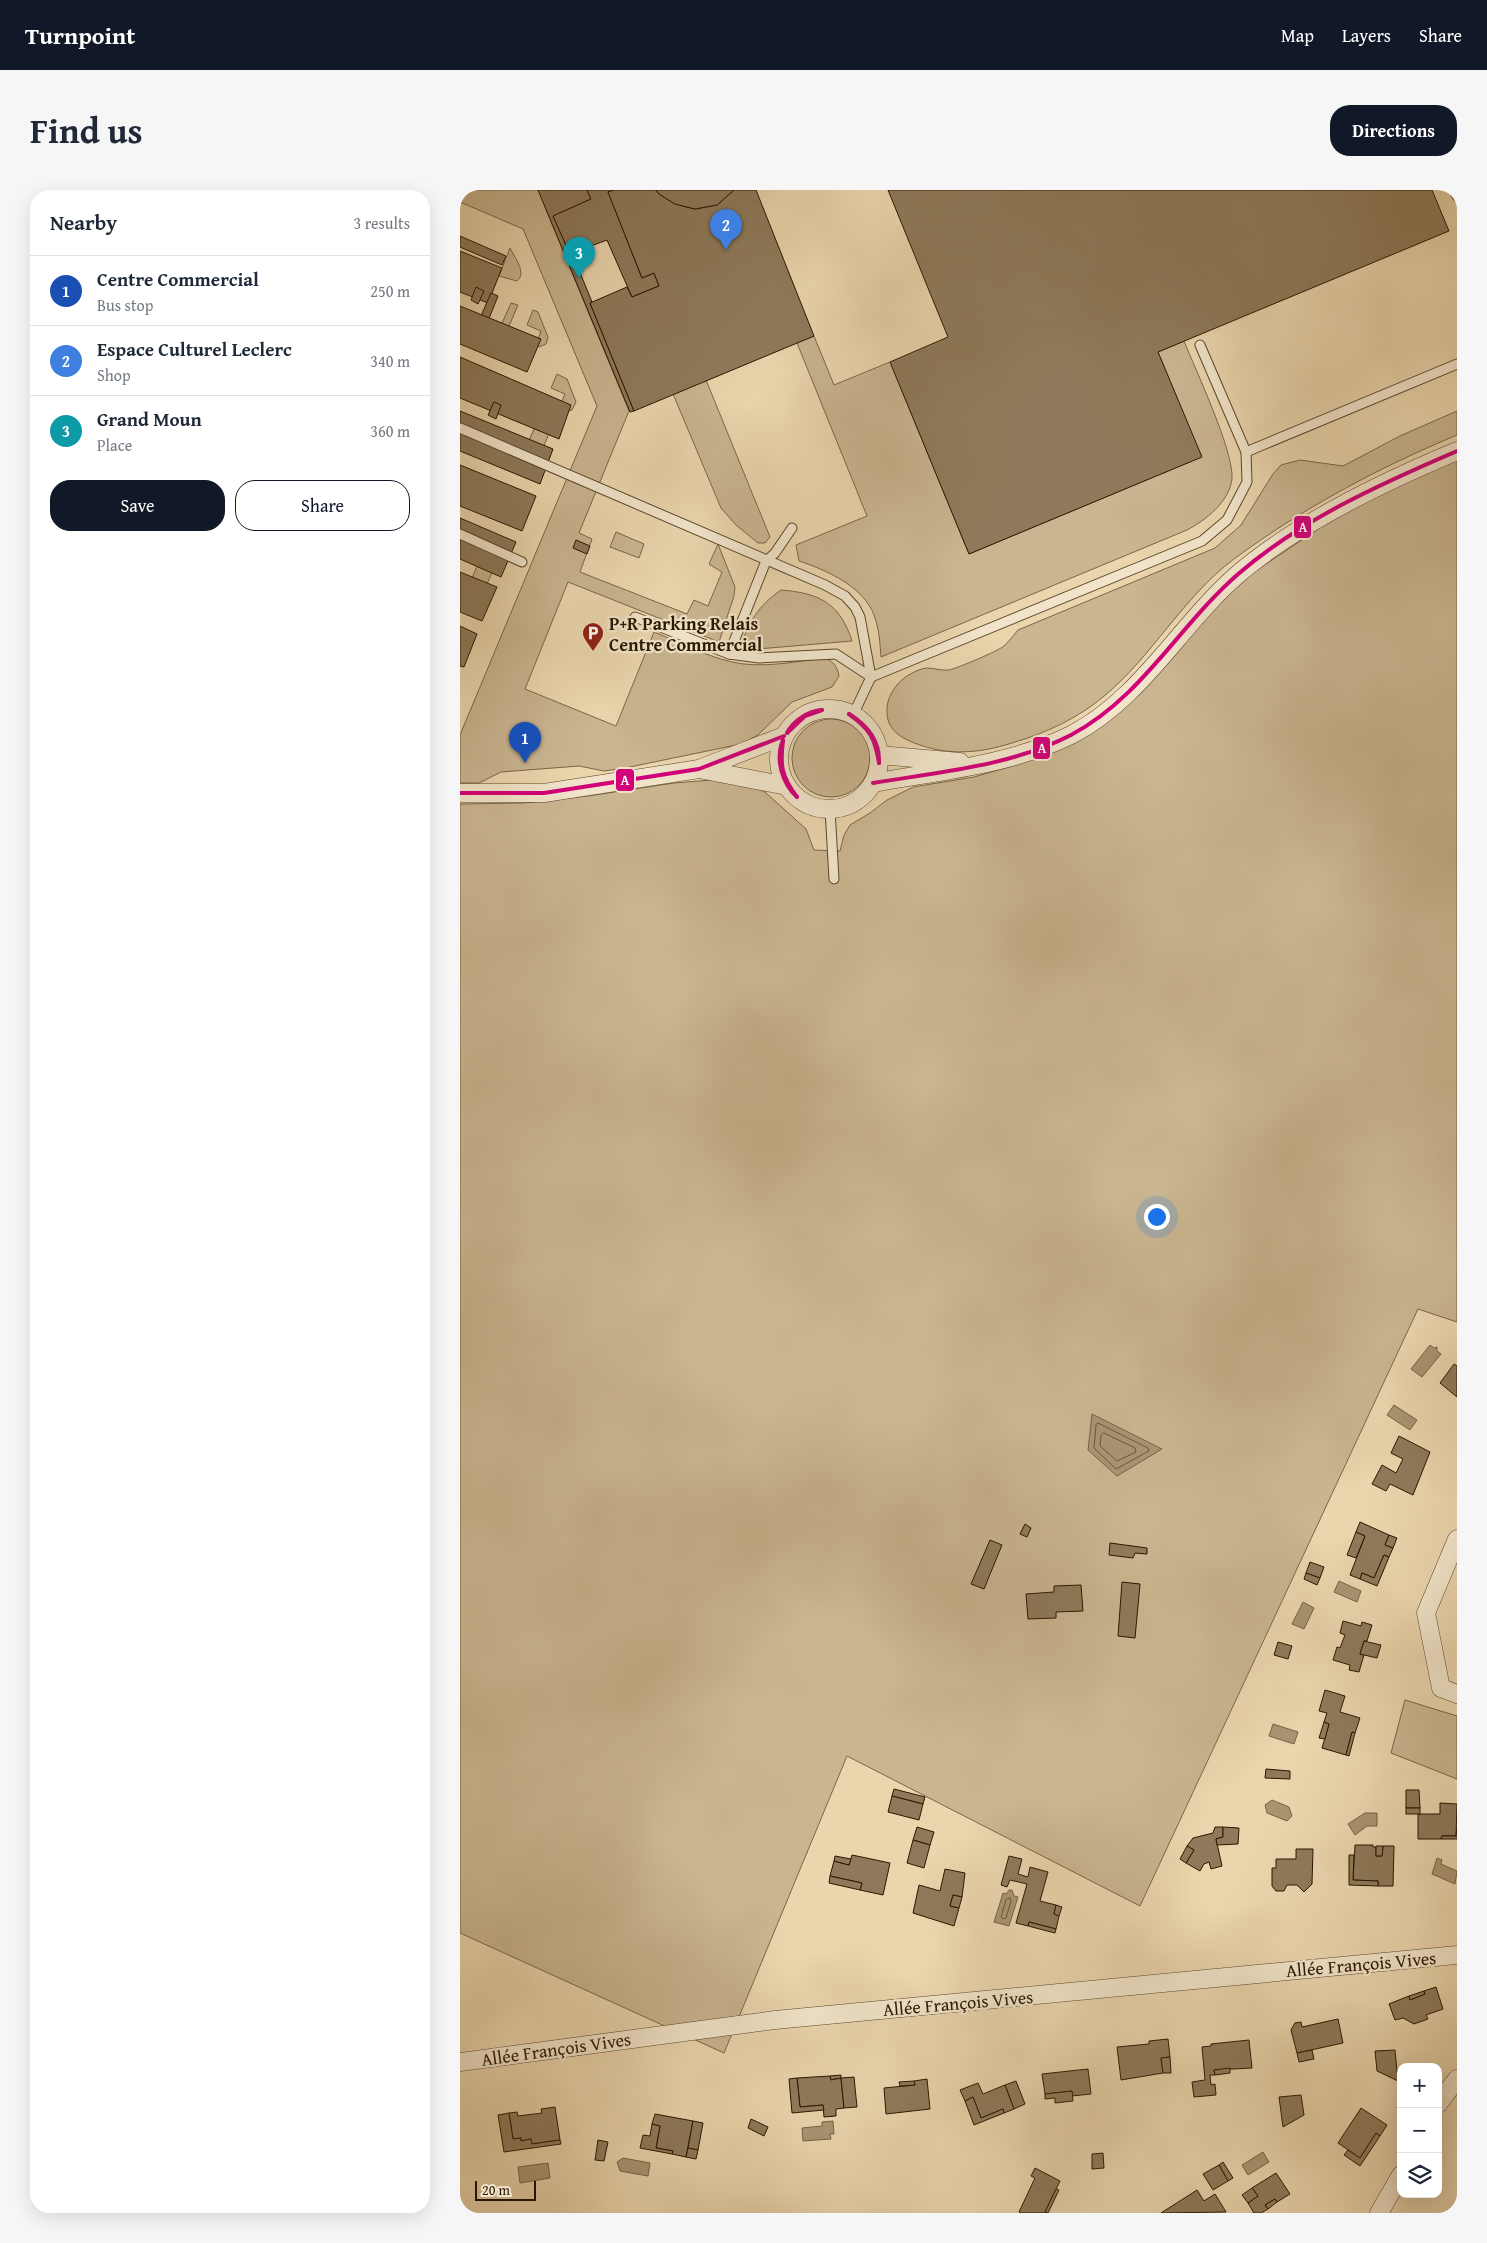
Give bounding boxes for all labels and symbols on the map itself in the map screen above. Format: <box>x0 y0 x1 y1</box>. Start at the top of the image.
pin: 2 <box>710 209 742 250</box>
pin: 3 <box>563 237 595 278</box>
line badge: A <box>1293 515 1312 539</box>
text: A <box>1299 517 1308 537</box>
place label: P+R Parking Relais Centre Commercial <box>609 610 763 658</box>
parking icon: P+R Parking Relais Centre Commercial <box>581 621 605 652</box>
pin: 1 <box>509 722 541 763</box>
line badge: A <box>1032 736 1051 760</box>
text: A <box>1038 738 1047 758</box>
line badge: A <box>615 768 635 792</box>
text: A <box>621 770 630 790</box>
your location <box>1144 1204 1170 1230</box>
street label: Allée François Vives <box>1285 1944 1437 1984</box>
street label: Allée François Vives <box>882 1983 1034 2023</box>
street label: Allée François Vives <box>479 2025 633 2073</box>
scale bar <box>475 2178 536 2201</box>

